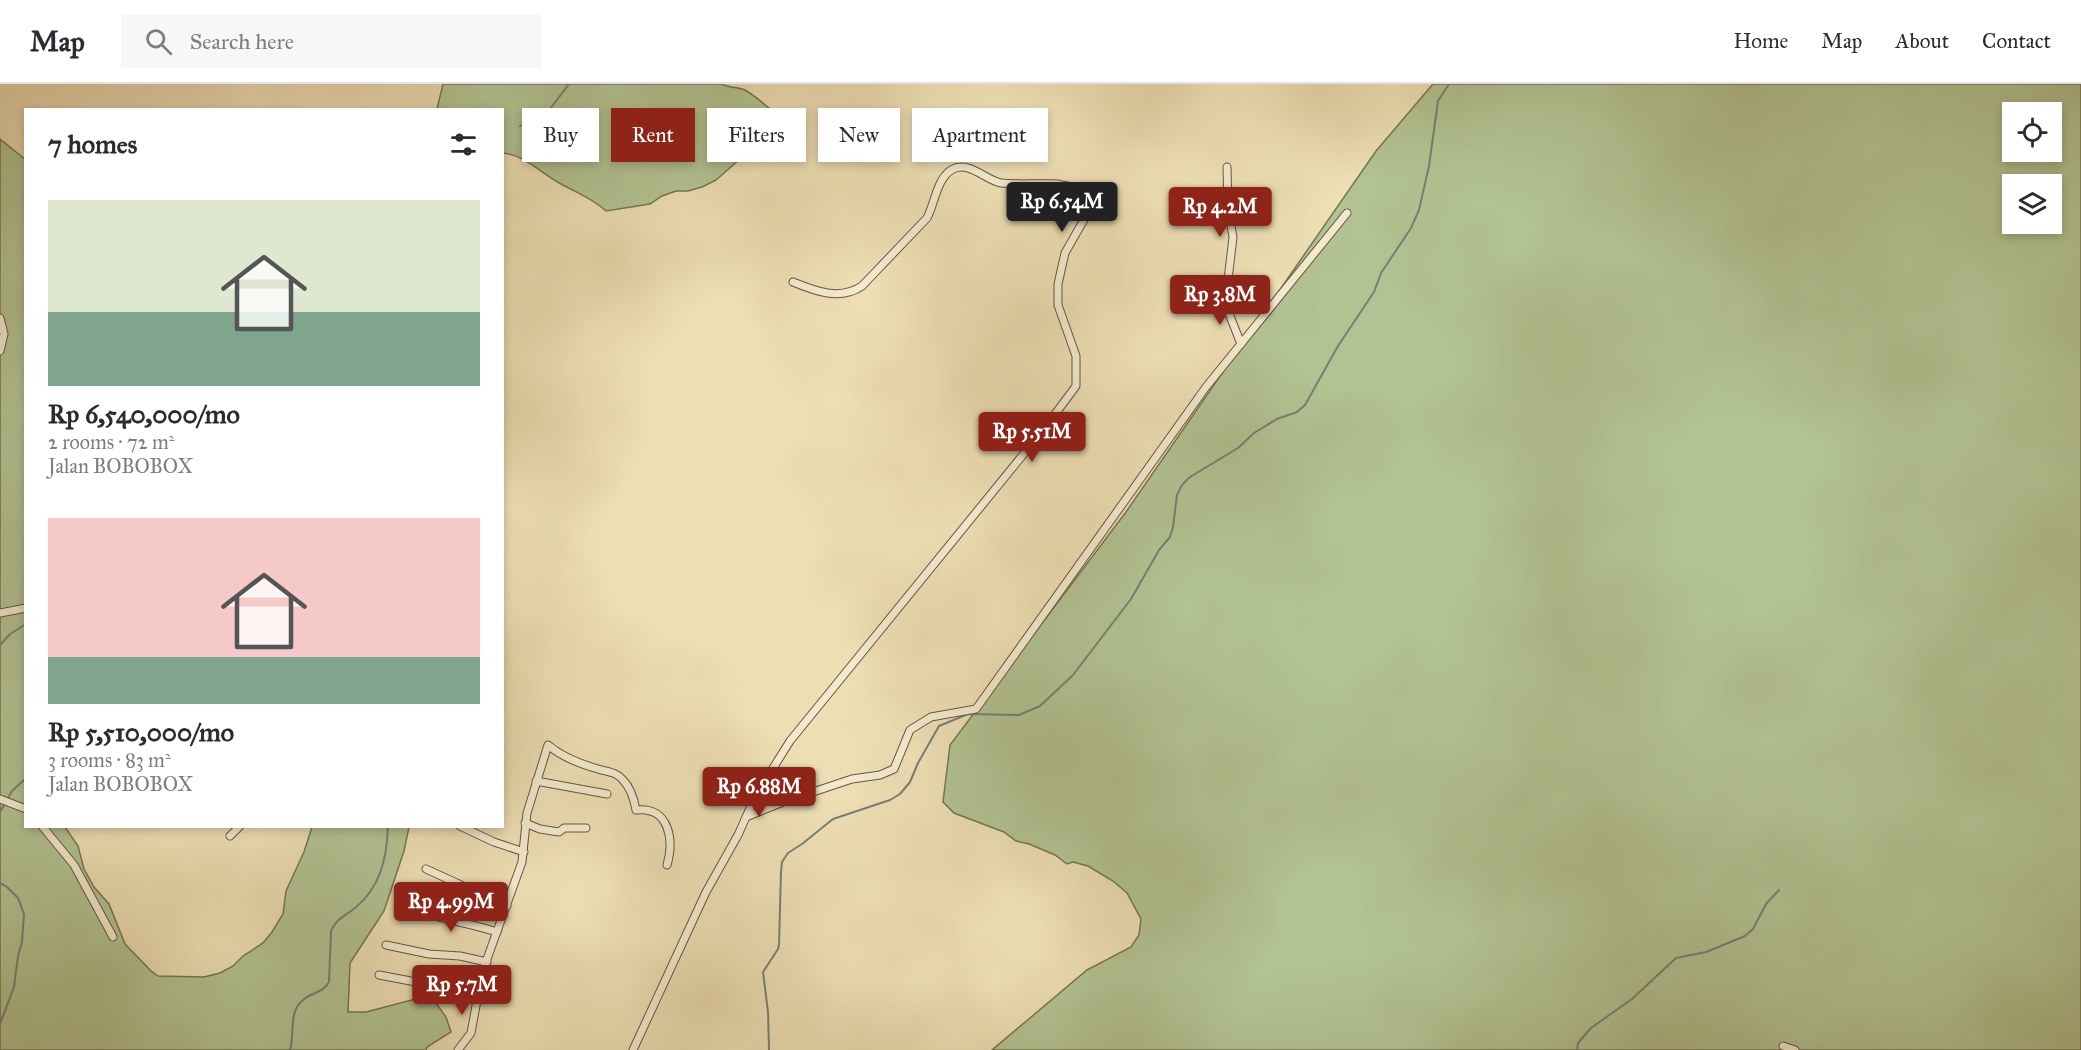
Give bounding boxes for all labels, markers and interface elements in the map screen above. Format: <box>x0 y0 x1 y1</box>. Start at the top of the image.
search box <box>121 14 541 68</box>
text: Map <box>30 24 85 59</box>
icon: search <box>142 25 175 58</box>
text: Search here <box>190 28 294 55</box>
text: Home <box>1733 28 1788 54</box>
text: Map <box>1821 28 1862 54</box>
text: About <box>1895 28 1949 54</box>
text: Contact <box>1982 28 2051 54</box>
map controls <box>2002 102 2062 234</box>
button: locate <box>2002 102 2062 162</box>
chip: Buy <box>522 108 599 162</box>
chip: Rent <box>611 108 695 162</box>
chip: Filters <box>707 108 806 162</box>
chip: New <box>818 108 900 162</box>
chip: Apartment <box>912 108 1048 162</box>
text: 7 homes <box>48 128 137 160</box>
icon: filters <box>447 128 480 161</box>
button: layers <box>2002 174 2062 234</box>
pin: Rp 6.54M <box>1000 182 1124 233</box>
pin: Rp 4.2M <box>1165 187 1275 238</box>
text: Rp 6.54M <box>1020 189 1104 213</box>
text: Rp 4.2M <box>1183 194 1257 218</box>
icon: home <box>210 239 318 347</box>
pin: Rp 3.8M <box>1165 275 1275 326</box>
text: Rp 3.8M <box>1184 282 1256 306</box>
text: Rp 6,540,000/mo <box>48 398 240 430</box>
pin: Rp 5.51M <box>970 412 1094 463</box>
text: Rp 5.51M <box>993 419 1071 443</box>
text: 2 rooms · 72 m² <box>48 430 175 454</box>
text: Jalan BOBOBOX <box>48 454 193 478</box>
icon: home <box>210 557 318 665</box>
text: Rp 5,510,000/mo <box>48 716 234 748</box>
text: 3 rooms · 83 m² <box>48 748 171 772</box>
pin: Rp 6.88M <box>697 767 821 818</box>
text: Jalan BOBOBOX <box>48 772 193 796</box>
text: Rp 6.88M <box>717 774 801 798</box>
pin: Rp 4.99M <box>389 882 513 933</box>
text: Rp 4.99M <box>408 889 494 913</box>
pin: Rp 5.7M <box>407 965 517 1016</box>
text: Rp 5.7M <box>426 972 498 996</box>

